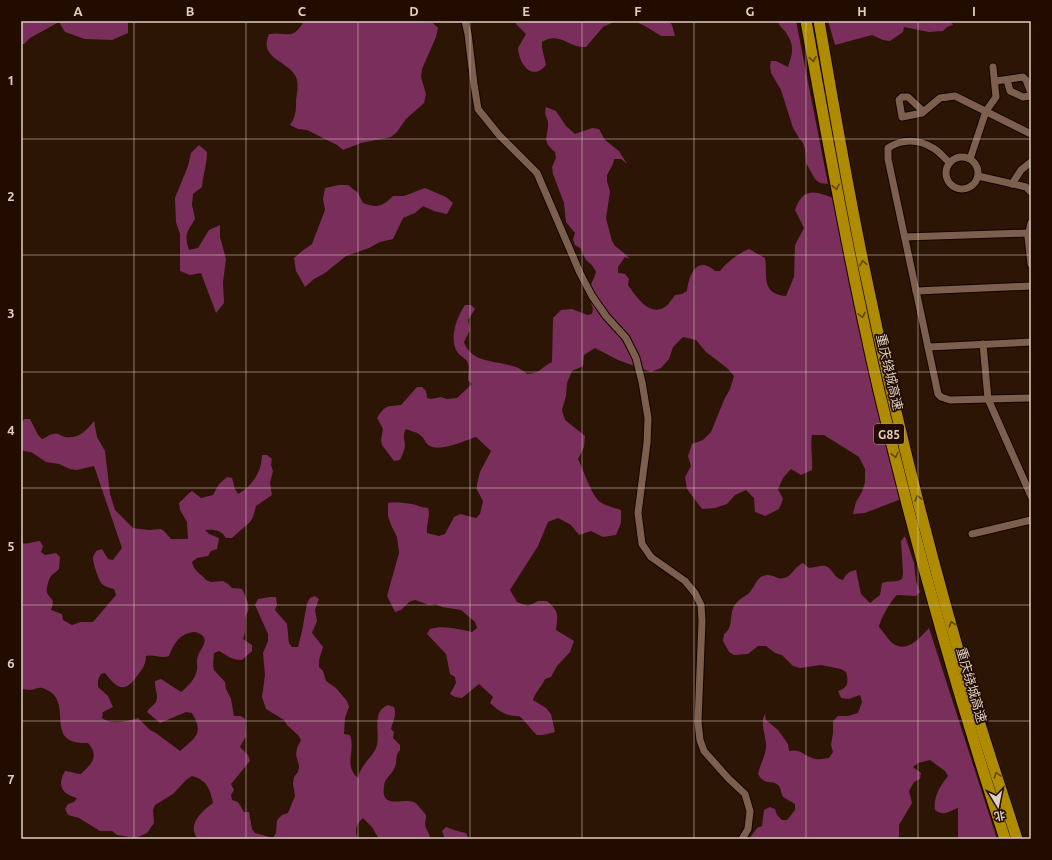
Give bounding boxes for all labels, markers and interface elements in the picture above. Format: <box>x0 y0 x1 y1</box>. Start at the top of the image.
text: A <box>73 4 83 18</box>
text: B <box>186 4 195 18</box>
text: C <box>298 4 307 18</box>
text: D <box>409 4 419 18</box>
text: E <box>522 4 530 18</box>
text: F <box>634 4 642 18</box>
text: G <box>746 4 755 18</box>
text: H <box>857 4 867 18</box>
text: I <box>972 4 976 18</box>
one-way arrow <box>808 56 816 62</box>
text: 1 <box>7 73 15 87</box>
one-way arrow <box>831 184 840 190</box>
text: 2 <box>7 189 15 203</box>
one-way arrow <box>860 259 868 266</box>
text: 3 <box>7 306 15 320</box>
one-way arrow <box>858 311 866 318</box>
street label: 重庆绕城高速 <box>874 332 906 412</box>
text: 4 <box>7 423 15 437</box>
road number: G85 <box>874 424 904 444</box>
one-way arrow <box>890 452 898 458</box>
one-way arrow <box>914 495 923 502</box>
text: 5 <box>7 539 15 553</box>
one-way arrow <box>948 621 957 628</box>
street label: 重庆绕城高速 <box>955 646 989 724</box>
text: 6 <box>7 656 15 670</box>
text: 7 <box>7 772 15 786</box>
one-way arrow <box>993 772 1002 779</box>
north arrow <box>978 786 1018 826</box>
text: 北 <box>993 809 1006 823</box>

